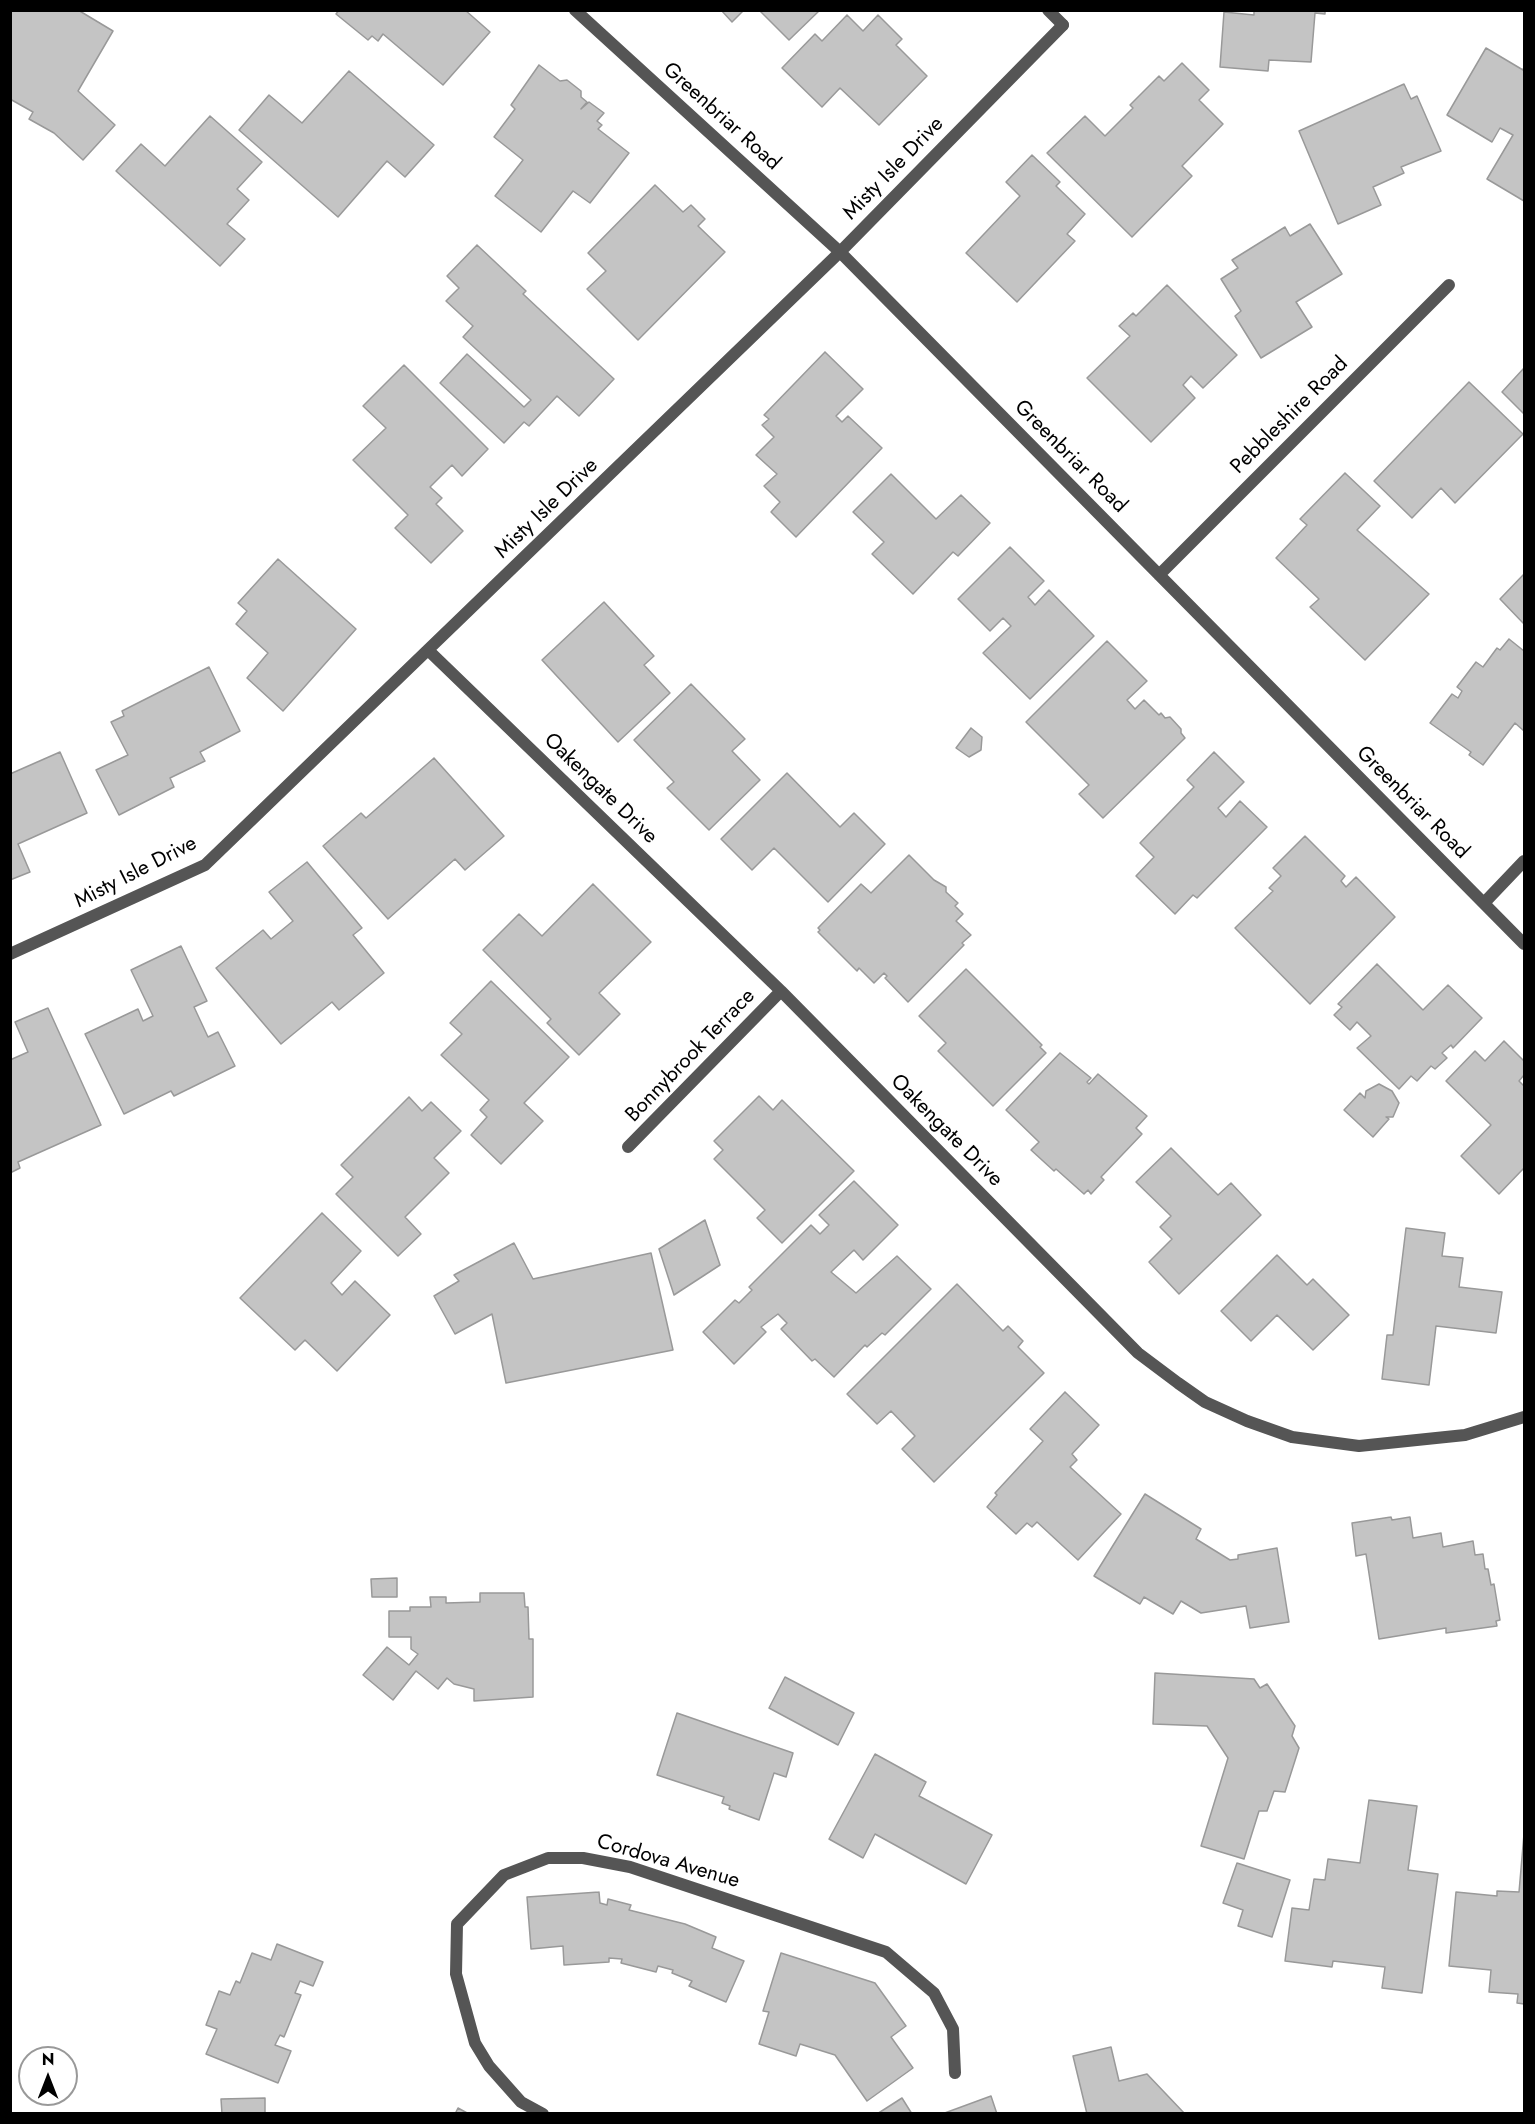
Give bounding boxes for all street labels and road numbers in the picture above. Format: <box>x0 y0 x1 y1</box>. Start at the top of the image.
street label: Greenbriar Road <box>657 58 785 176</box>
street label: Misty Isle Drive <box>838 112 950 226</box>
street label: Pebbleshire Road <box>1226 352 1354 480</box>
street label: Greenbriar Road <box>1008 395 1132 519</box>
street label: Misty Isle Drive <box>490 453 604 565</box>
street label: Oakengate Drive <box>538 728 662 850</box>
street label: Greenbriar Road <box>1350 741 1474 865</box>
street label: Misty Isle Drive <box>71 831 201 915</box>
street label: Bonnybrook Terrace <box>621 984 761 1128</box>
street label: Oakengate Drive <box>885 1070 1007 1192</box>
street label: Cordova Avenue <box>594 1830 742 1894</box>

